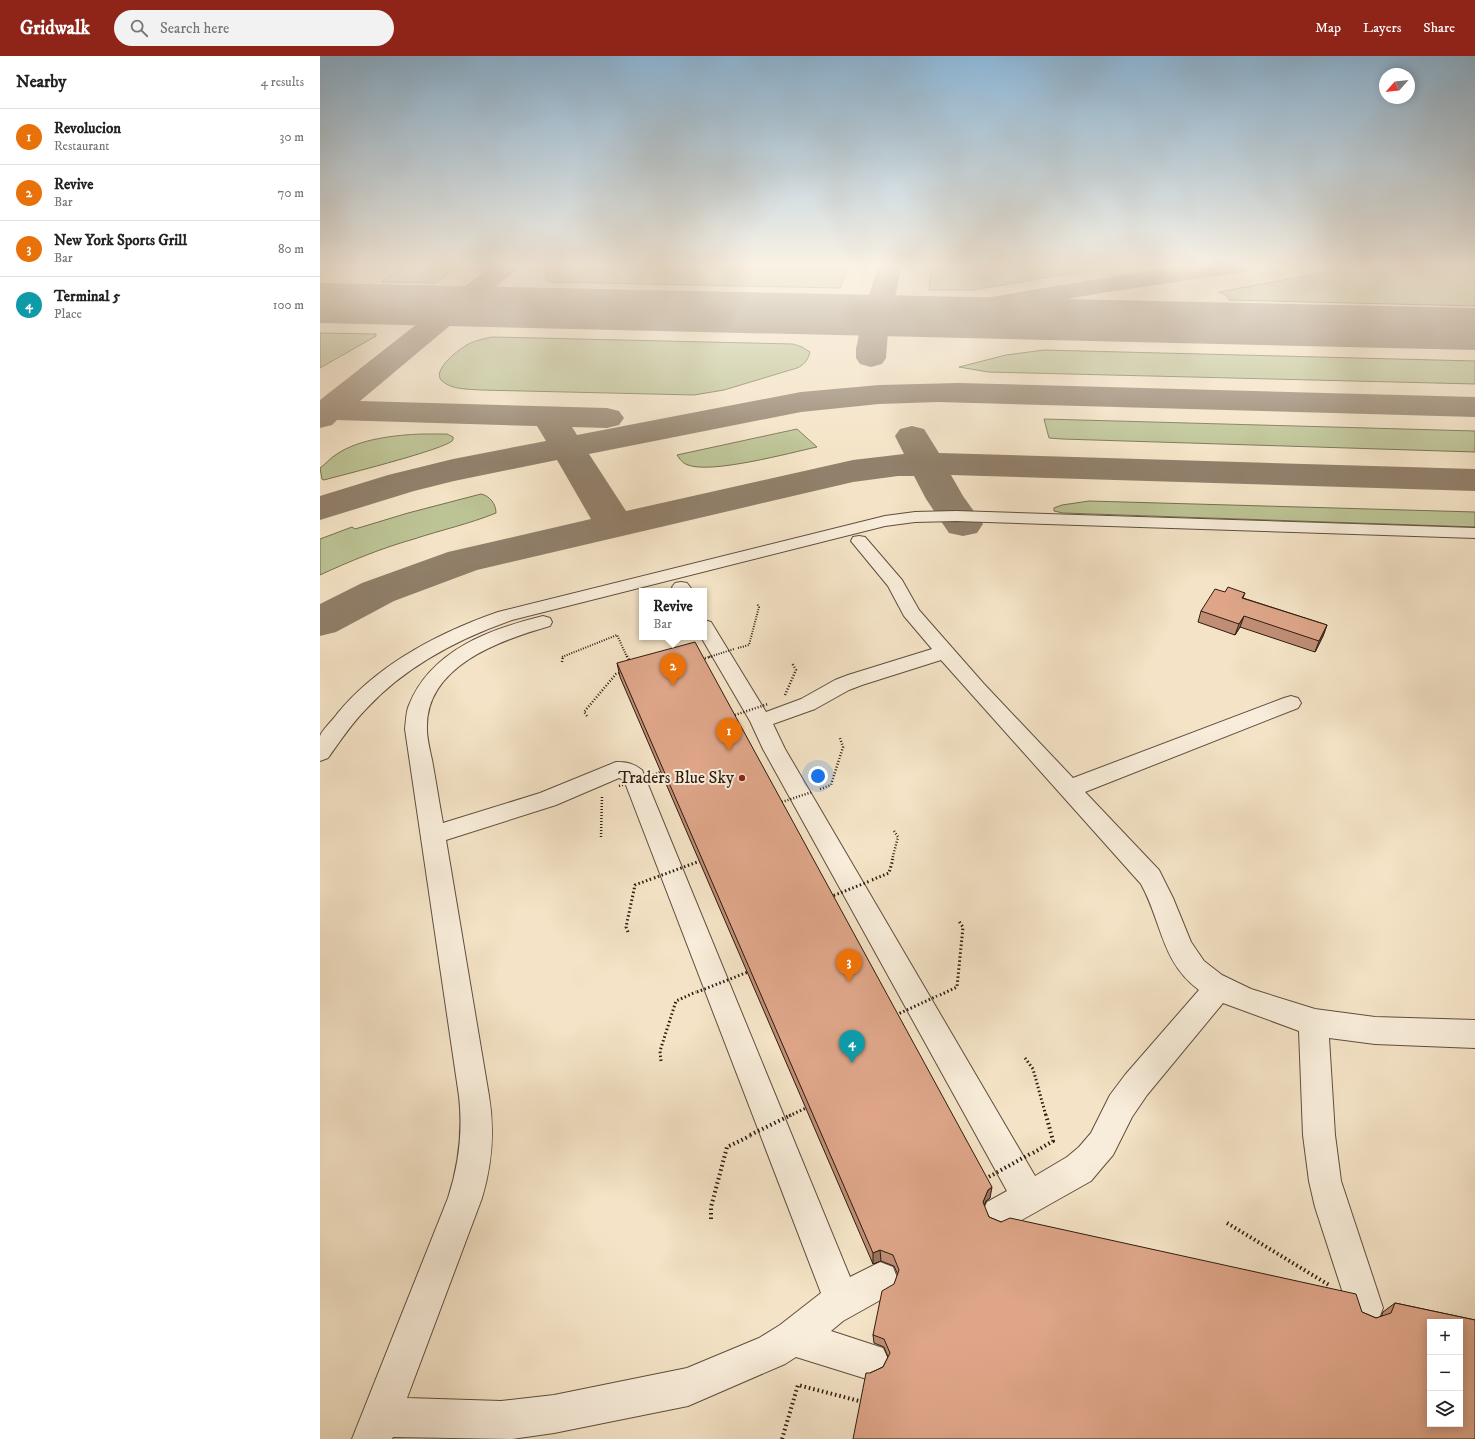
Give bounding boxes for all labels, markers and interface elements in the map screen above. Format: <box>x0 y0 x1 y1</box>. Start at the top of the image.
search box <box>114 10 394 46</box>
text: Gridwalk <box>20 17 90 40</box>
icon: search <box>128 17 150 39</box>
text: Search here <box>160 19 229 38</box>
text: Map <box>1315 19 1341 37</box>
text: Layers <box>1363 19 1401 37</box>
text: Share <box>1423 19 1455 37</box>
north arrow <box>1379 68 1415 104</box>
text: Nearby <box>16 71 66 93</box>
text: 4 results <box>261 74 304 90</box>
text: Revolucion <box>54 119 121 138</box>
text: 1 <box>27 129 31 145</box>
text: 30 m <box>280 129 304 145</box>
text: Restaurant <box>54 138 110 154</box>
text: Revive <box>54 175 93 194</box>
text: 2 <box>26 185 32 201</box>
text: 70 m <box>278 185 304 201</box>
text: Bar <box>54 194 73 210</box>
text: New York Sports Grill <box>54 231 187 250</box>
text: 3 <box>27 241 31 257</box>
text: 80 m <box>278 241 304 257</box>
text: Bar <box>54 250 73 266</box>
text: Terminal 5 <box>54 287 120 306</box>
text: 4 <box>25 297 33 313</box>
text: 100 m <box>273 297 304 313</box>
text: Place <box>54 306 82 322</box>
popup <box>639 588 707 640</box>
text: Revive <box>653 597 693 616</box>
text: Bar <box>653 616 672 632</box>
pin: 2 <box>660 653 686 686</box>
pin: 1 <box>716 718 742 751</box>
your location <box>808 766 828 786</box>
place label: Traders Blue Sky <box>618 767 735 789</box>
marker: Traders Blue Sky <box>737 773 747 783</box>
pin: 3 <box>836 949 862 982</box>
pin: 4 <box>839 1030 865 1063</box>
map controls <box>1427 1319 1463 1427</box>
button: + <box>1427 1319 1463 1355</box>
button: − <box>1427 1355 1463 1391</box>
button: layers <box>1427 1391 1463 1427</box>

